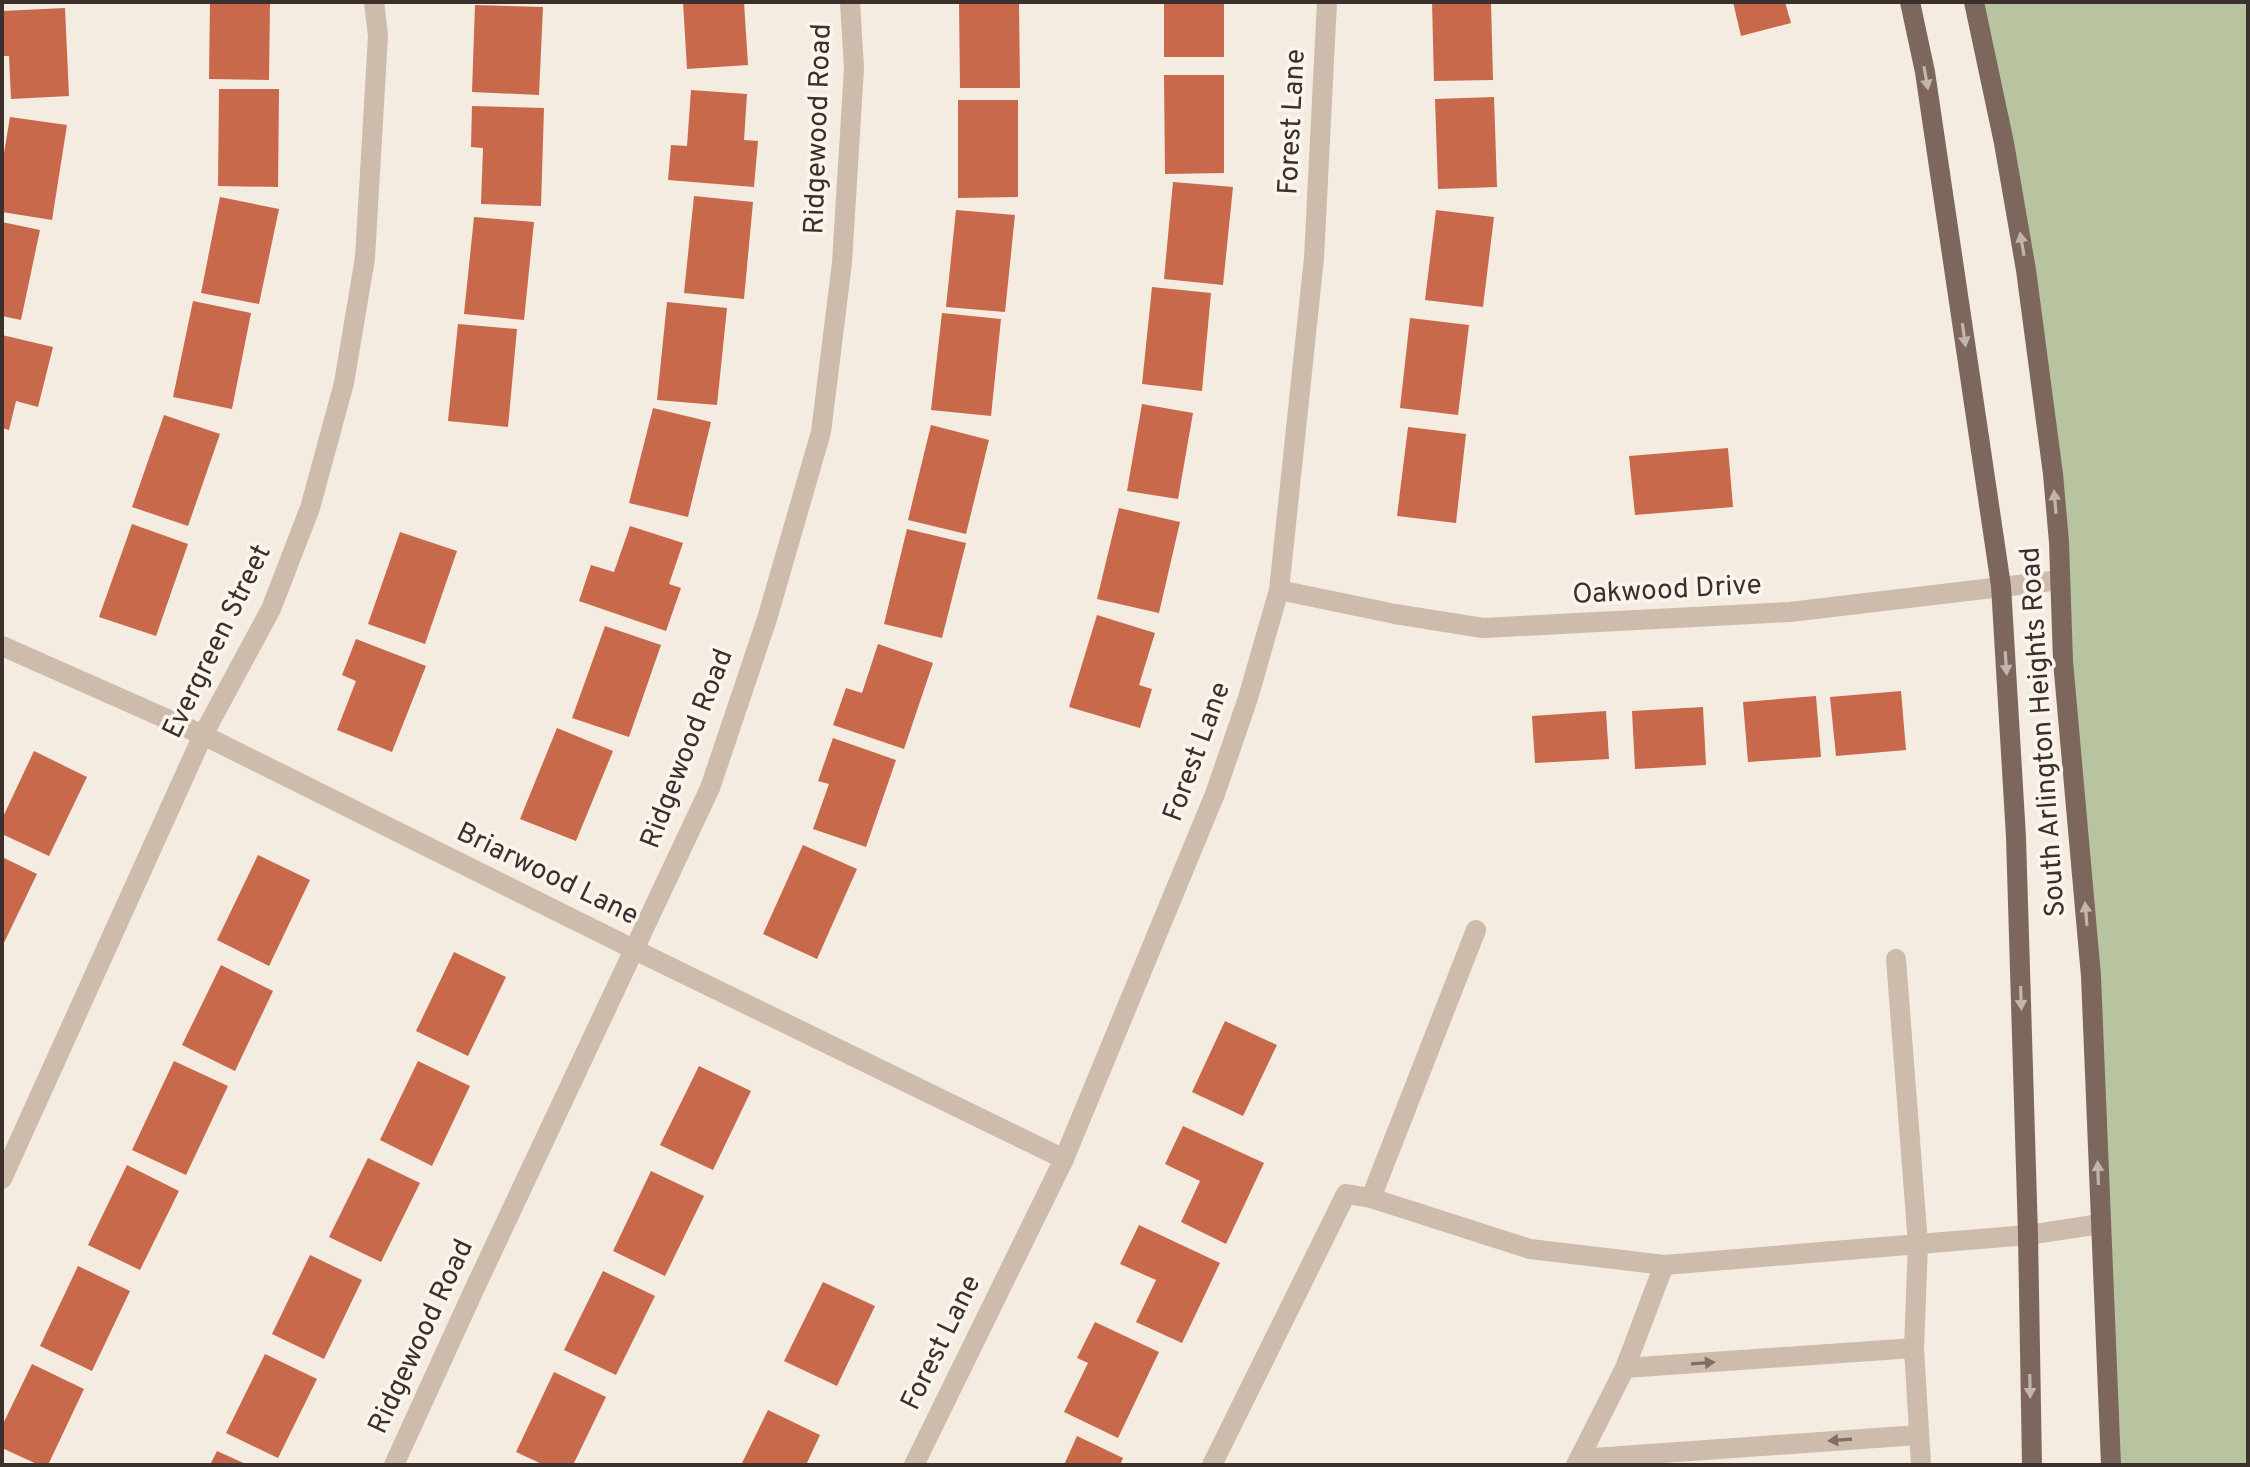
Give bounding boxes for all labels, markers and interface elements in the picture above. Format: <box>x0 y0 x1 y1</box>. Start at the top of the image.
street label: Ridgewood Road <box>797 23 841 235</box>
street label: Forest Lane <box>1271 48 1315 196</box>
one-way arrow <box>1920 66 1932 91</box>
one-way arrow <box>2015 231 2027 256</box>
one-way arrow <box>1958 323 1971 348</box>
one-way arrow <box>2049 489 2062 514</box>
street label: Evergreen Street <box>155 539 281 745</box>
street label: South Arlington Heights Road <box>2013 546 2075 918</box>
street label: Oakwood Drive <box>1571 568 1763 614</box>
street label: Ridgewood Road <box>633 644 743 854</box>
one-way arrow <box>1999 651 2012 676</box>
street label: Forest Lane <box>1156 677 1240 827</box>
street label: Briarwood Lane <box>450 815 644 935</box>
one-way arrow <box>2079 901 2092 926</box>
one-way arrow <box>2015 986 2028 1012</box>
one-way arrow <box>2092 1160 2105 1185</box>
street label: Ridgewood Road <box>361 1234 483 1440</box>
street label: Forest Lane <box>894 1270 990 1416</box>
one-way arrow <box>1691 1356 1716 1369</box>
one-way arrow <box>2024 1374 2037 1399</box>
one-way arrow <box>1827 1434 1852 1447</box>

